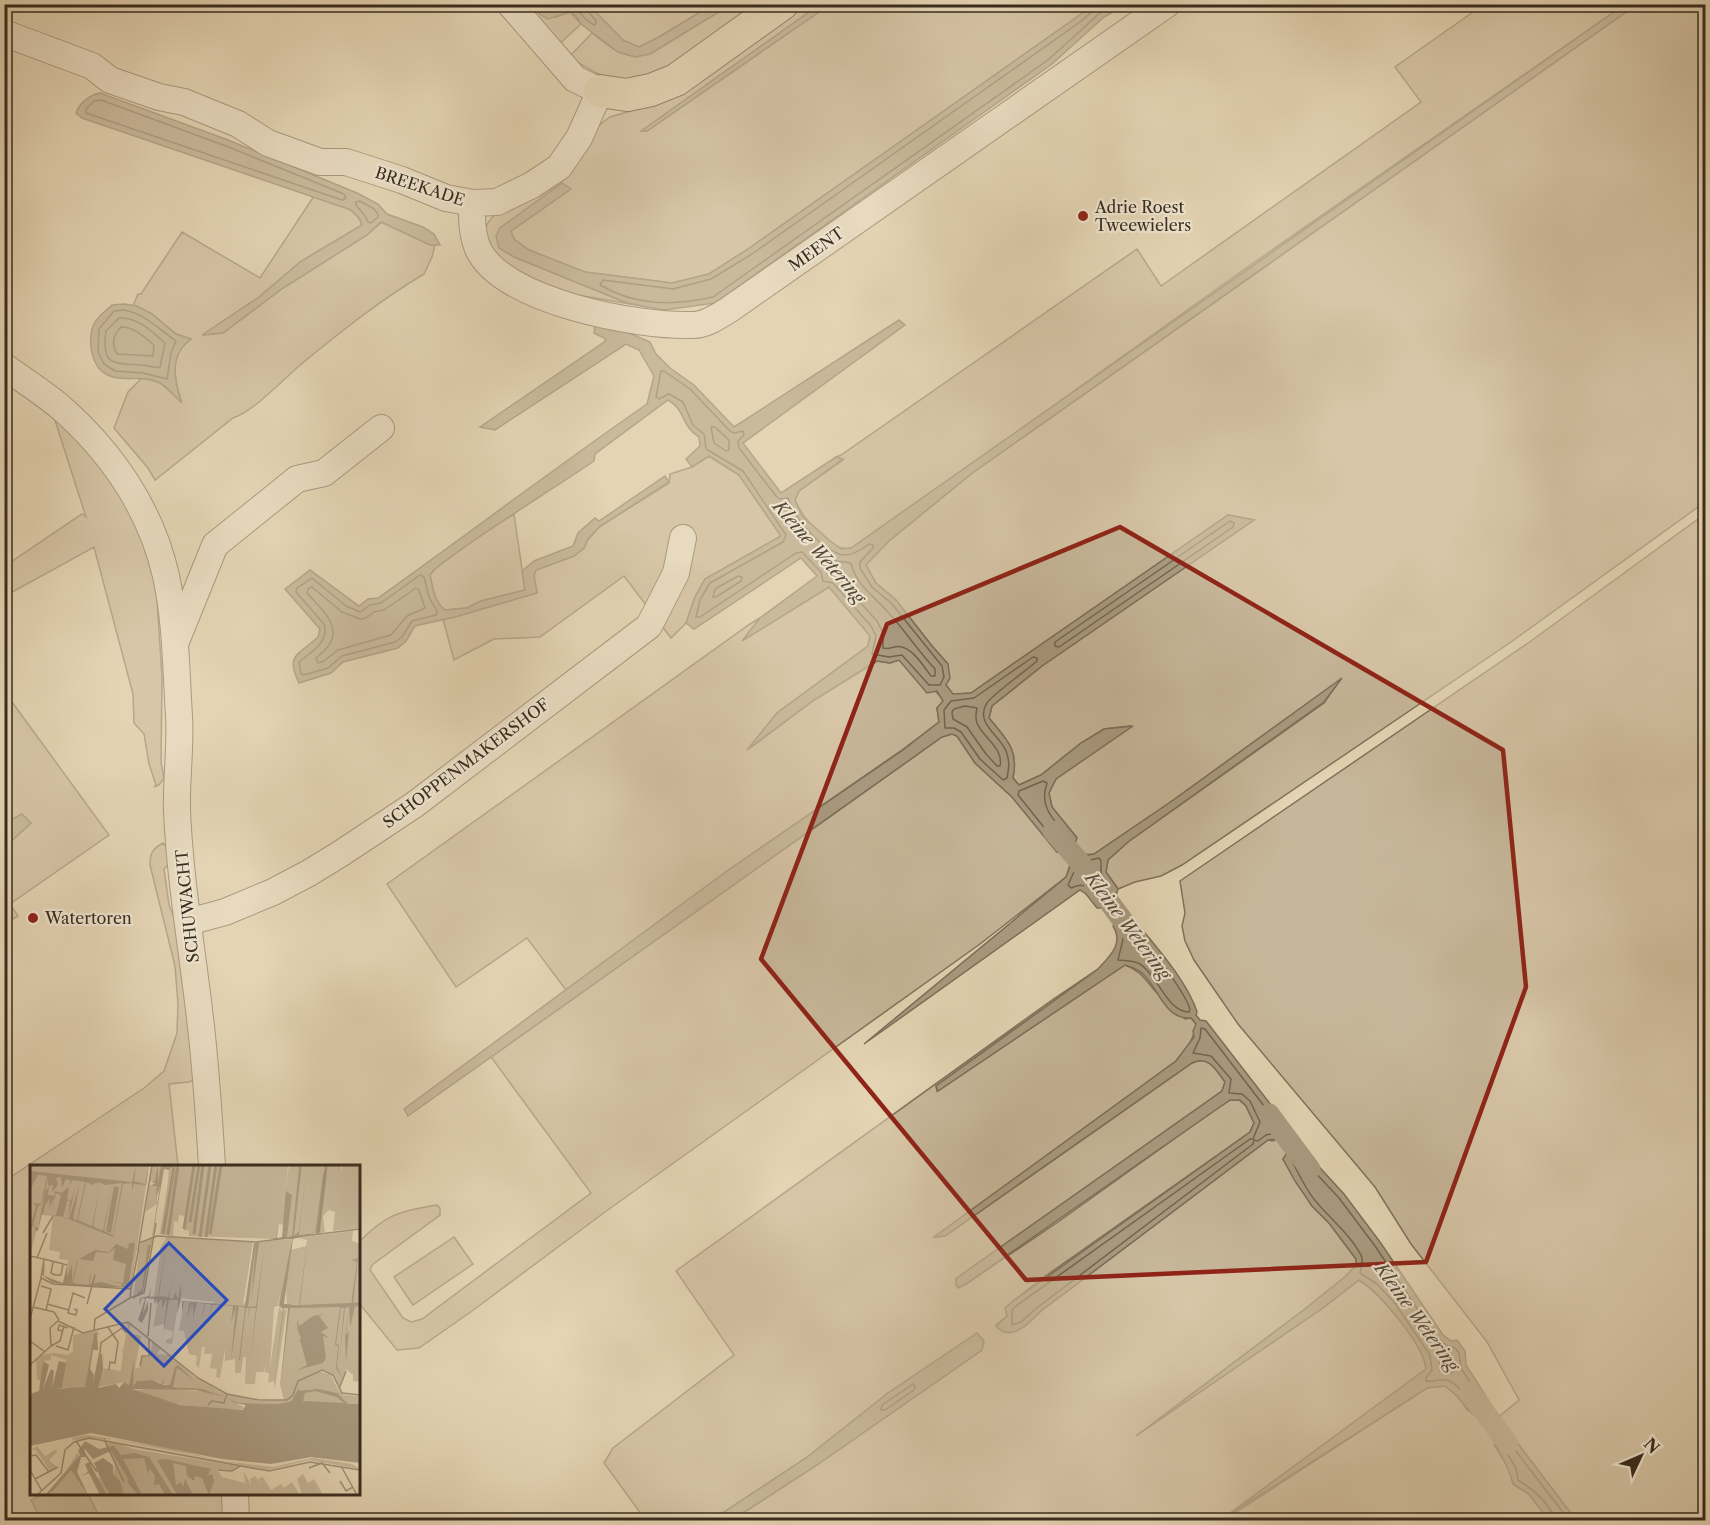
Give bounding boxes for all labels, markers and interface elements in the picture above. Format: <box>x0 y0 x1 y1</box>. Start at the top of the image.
street label: BREEKADE <box>373 162 467 210</box>
place label: Adrie Roest Tweewielers <box>1094 197 1191 235</box>
marker: Adrie Roest Tweewielers <box>1076 209 1090 223</box>
street label: MEENT <box>784 223 848 275</box>
water label: Kleine Wetering <box>767 494 871 609</box>
street label: SCHOPPENMAKERSHOF <box>379 694 553 832</box>
street label: SCHUWACHT <box>171 848 203 964</box>
water label: Kleine Wetering <box>1079 866 1177 986</box>
place label: Watertoren <box>44 908 132 928</box>
marker: Watertoren <box>26 911 40 925</box>
inset map <box>30 1165 360 1495</box>
water label: Kleine Wetering <box>1369 1257 1465 1377</box>
north arrow <box>1611 1426 1671 1486</box>
text: N <box>1640 1434 1664 1458</box>

